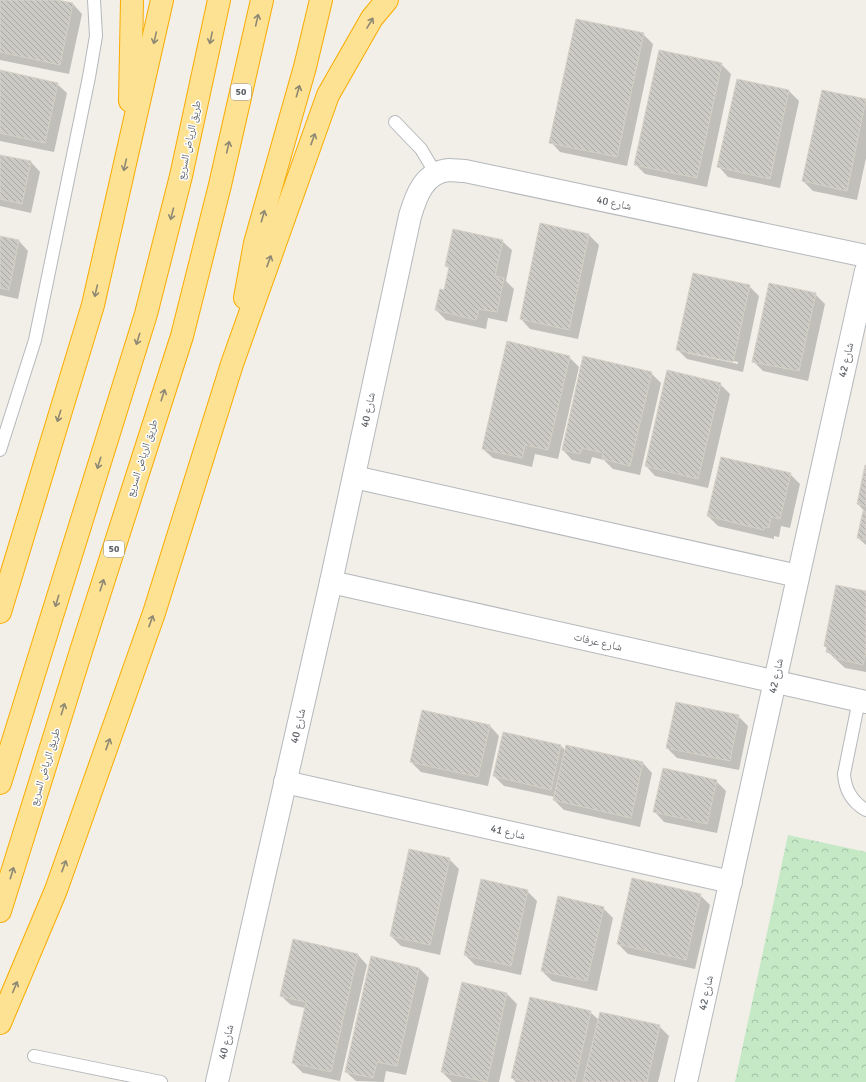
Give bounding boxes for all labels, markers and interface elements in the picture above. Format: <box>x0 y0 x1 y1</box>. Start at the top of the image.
one-way arrow <box>254 14 262 27</box>
one-way arrow <box>366 17 374 29</box>
one-way arrow <box>150 31 158 44</box>
one-way arrow <box>206 31 214 44</box>
road number: 50 <box>231 84 251 100</box>
one-way arrow <box>295 85 302 98</box>
street label: طريق الرياض السريع <box>174 99 204 181</box>
one-way arrow <box>309 133 317 145</box>
one-way arrow <box>225 140 233 153</box>
one-way arrow <box>121 158 128 171</box>
street label: شارع 40 <box>595 193 633 213</box>
one-way arrow <box>167 207 175 220</box>
one-way arrow <box>259 210 267 223</box>
one-way arrow <box>266 255 273 268</box>
one-way arrow <box>91 285 99 298</box>
one-way arrow <box>134 333 141 346</box>
street label: شارع 42 <box>836 341 856 379</box>
one-way arrow <box>160 388 167 401</box>
street label: شارع 40 <box>358 391 378 429</box>
one-way arrow <box>55 409 62 422</box>
street label: طريق الرياض السريع <box>123 417 161 499</box>
one-way arrow <box>95 457 102 470</box>
road number: 50 <box>104 541 124 557</box>
one-way arrow <box>99 579 106 592</box>
one-way arrow <box>52 595 60 607</box>
one-way arrow <box>148 615 155 628</box>
street label: شارع عرفات <box>573 630 623 654</box>
street label: شارع 42 <box>766 657 786 695</box>
one-way arrow <box>59 703 67 715</box>
street label: شارع 40 <box>288 707 308 745</box>
street label: طريق الرياض السريع <box>27 726 63 808</box>
one-way arrow <box>104 738 112 750</box>
street label: شارع 41 <box>489 822 527 842</box>
one-way arrow <box>61 860 68 873</box>
one-way arrow <box>8 868 16 880</box>
street label: شارع 42 <box>696 974 716 1012</box>
one-way arrow <box>12 981 19 993</box>
street label: شارع 40 <box>216 1023 236 1061</box>

